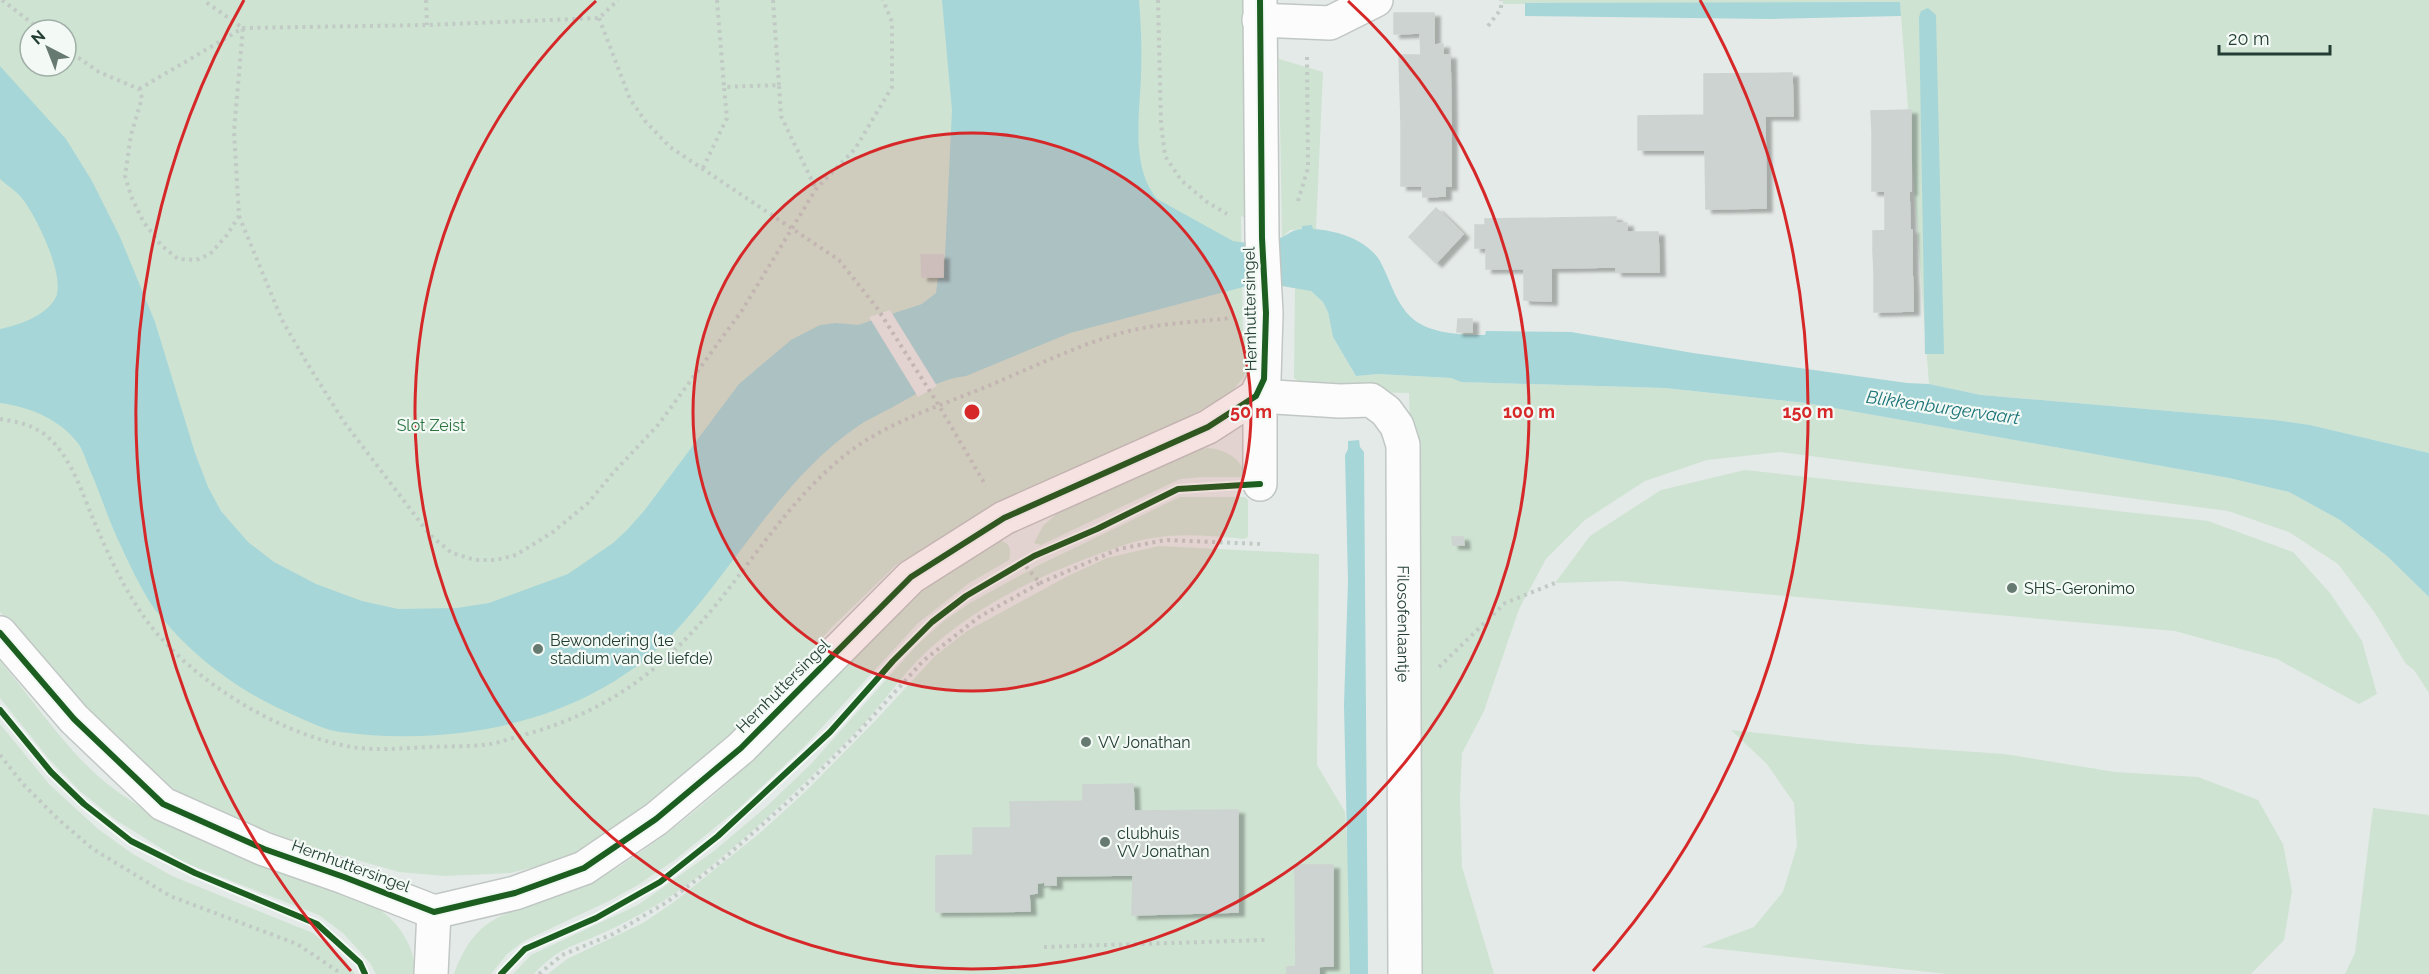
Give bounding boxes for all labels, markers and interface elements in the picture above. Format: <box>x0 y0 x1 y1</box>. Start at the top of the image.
north arrow <box>18 18 78 78</box>
scale bar <box>2219 18 2330 56</box>
text: N <box>27 26 49 48</box>
text: 20 m <box>2228 28 2270 49</box>
street label: Hernhuttersingel <box>1239 246 1261 371</box>
water label: Blikkenburgervaart <box>1865 386 2021 428</box>
text: 50 m <box>1230 401 1272 422</box>
text: 100 m <box>1503 401 1555 422</box>
text: 150 m <box>1783 401 1834 422</box>
centre of rings <box>962 402 982 422</box>
park label: Slot Zeist <box>397 416 466 435</box>
street label: Filosofenlaantje <box>1394 565 1413 682</box>
place label: SHS-Geronimo <box>2024 579 2135 598</box>
marker: SHS-Geronimo <box>2005 581 2019 595</box>
place label: Bewondering (1e stadium van de liefde) <box>550 631 713 668</box>
street label: Hernhuttersingel <box>732 635 834 737</box>
marker: Bewondering (1e stadium van de liefde) <box>531 642 545 656</box>
place label: VV Jonathan <box>1098 733 1191 752</box>
marker: VV Jonathan <box>1079 735 1093 749</box>
place label: clubhuis VV Jonathan <box>1117 824 1210 861</box>
marker: clubhuis VV Jonathan <box>1098 835 1112 849</box>
street label: Hernhuttersingel <box>289 836 413 896</box>

